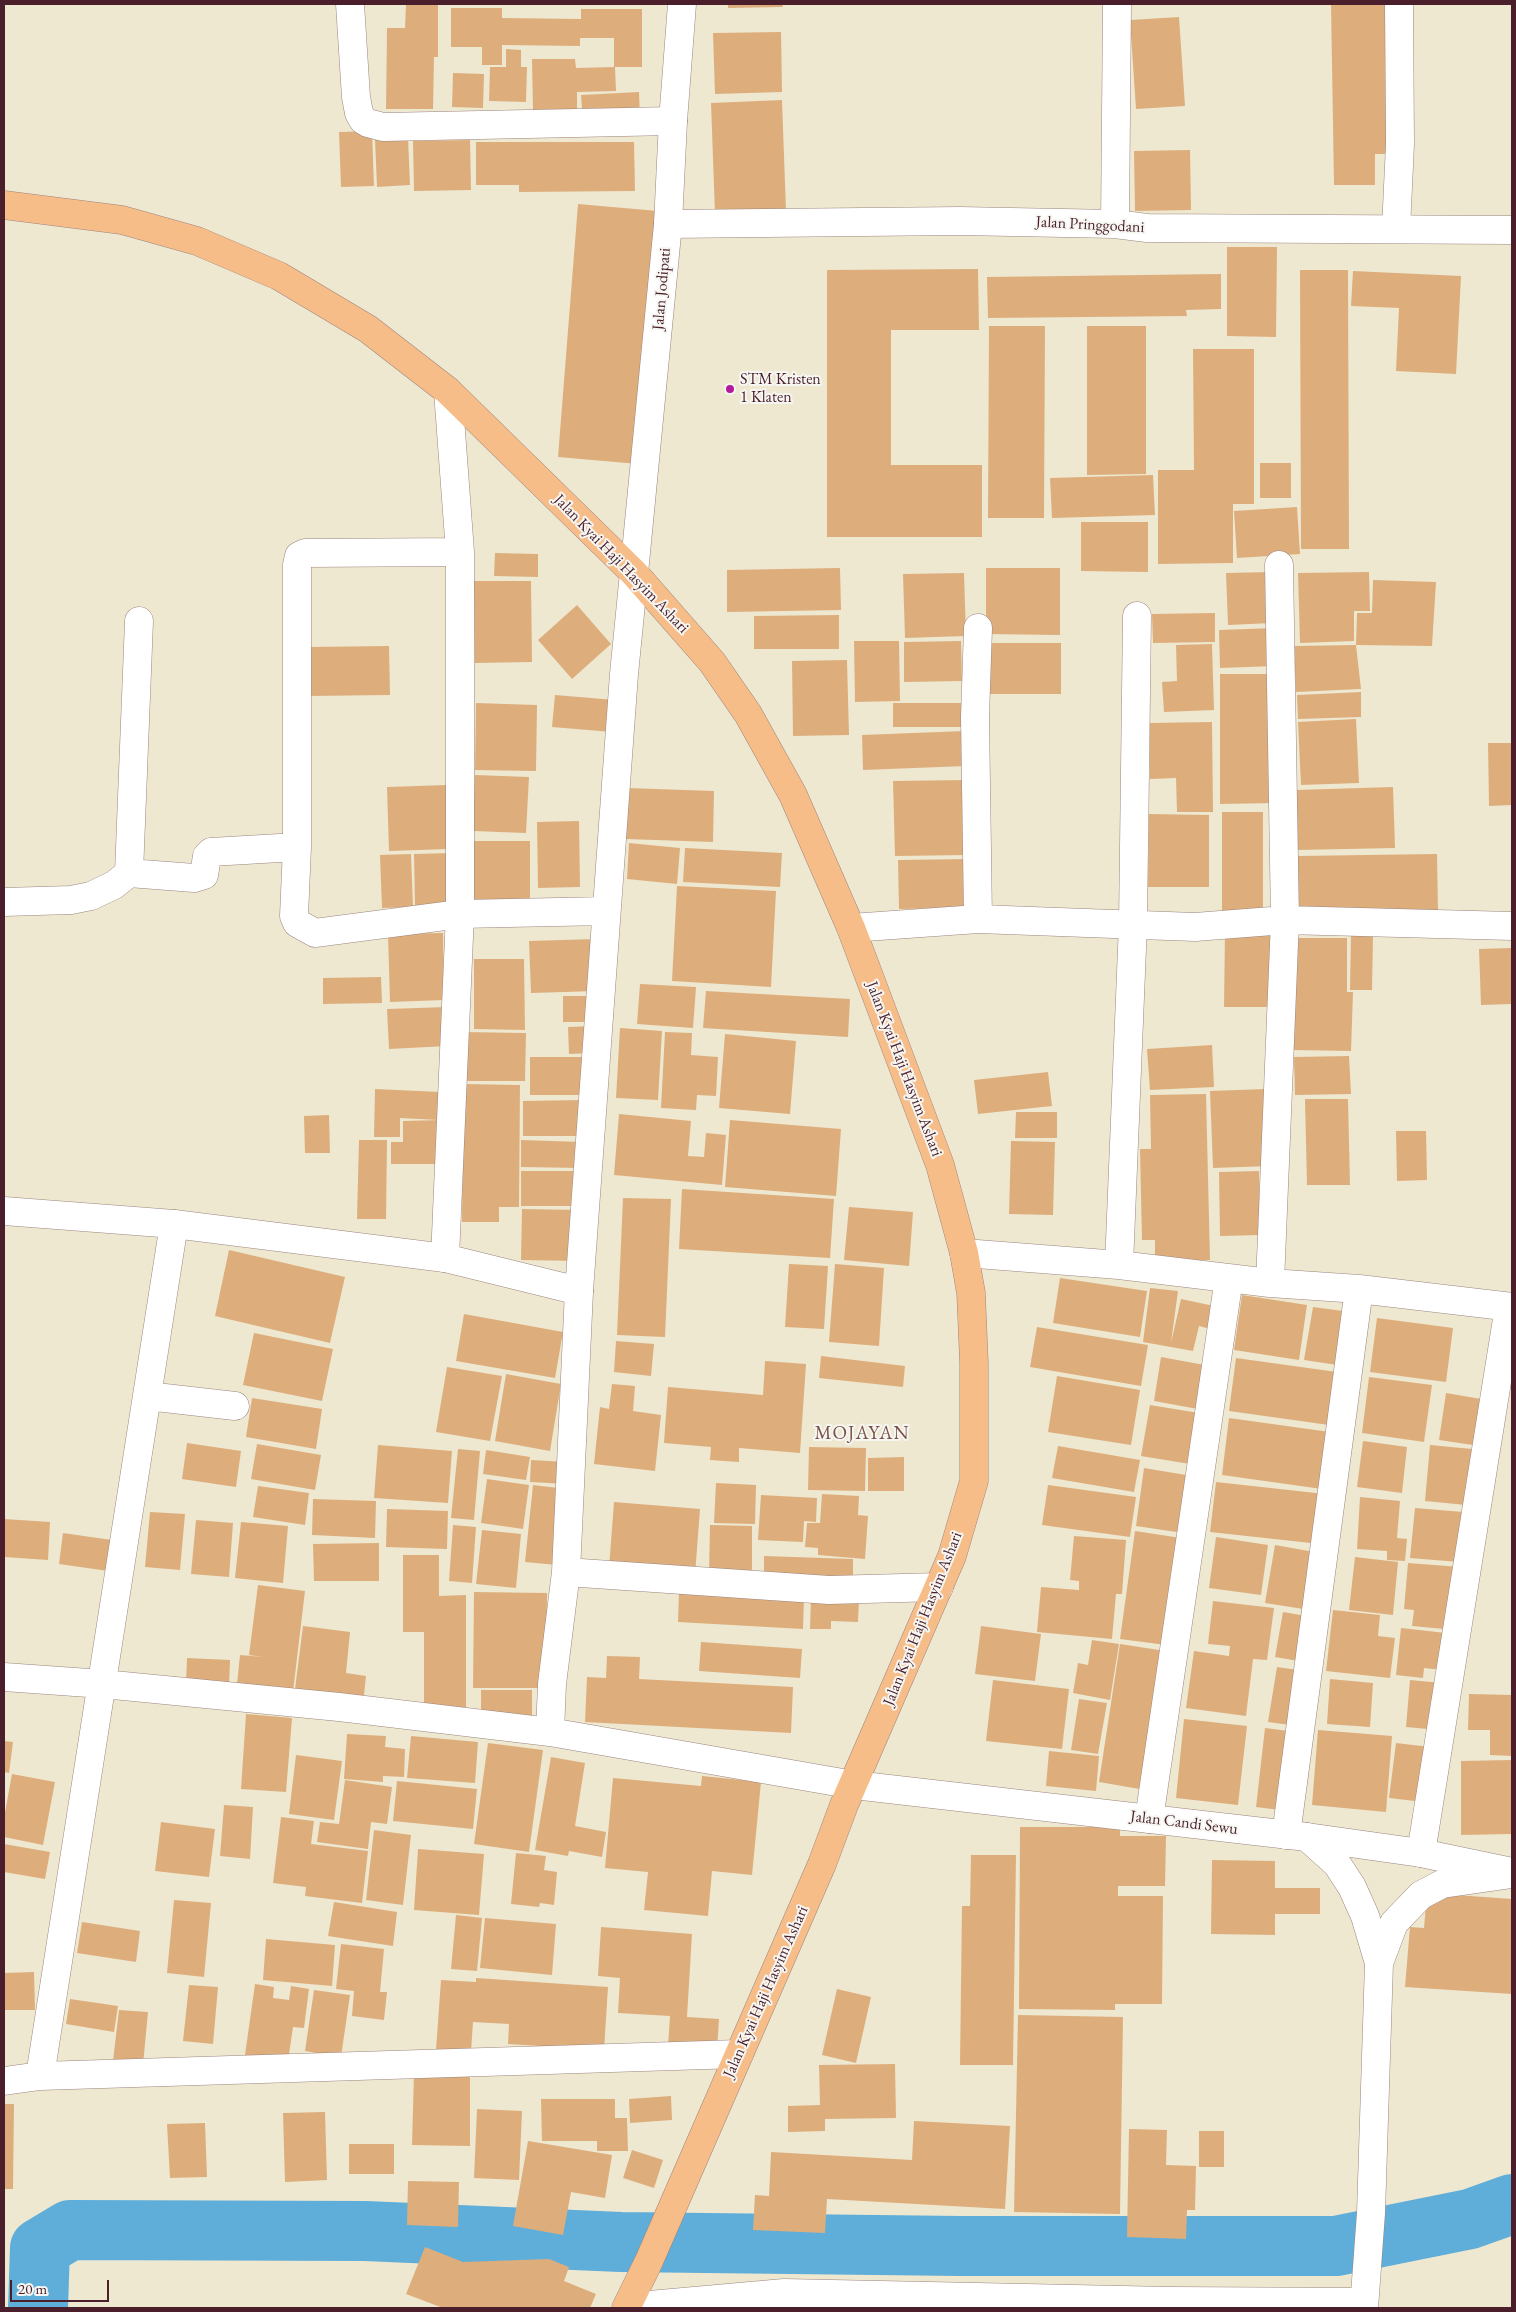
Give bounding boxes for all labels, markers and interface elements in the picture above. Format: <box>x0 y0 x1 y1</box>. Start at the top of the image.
street label: Jalan Pringgodani <box>1035 213 1145 237</box>
street label: Jalan Jodipati <box>649 247 675 331</box>
place label: STM Kristen 1 Klaten <box>740 370 821 408</box>
marker: STM Kristen 1 Klaten <box>724 383 736 395</box>
street label: Jalan Kyai Haji Hasyim Ashari <box>550 490 692 638</box>
street label: Jalan Kyai Haji Hasyim Ashari <box>862 979 946 1159</box>
district label: MOJAYAN <box>814 1423 910 1445</box>
street label: Jalan Kyai Haji Hasyim Ashari <box>879 1529 967 1709</box>
street label: Jalan Candi Sewu <box>1129 1807 1239 1839</box>
street label: Jalan Kyai Haji Hasyim Ashari <box>719 1903 813 2081</box>
scale bar <box>12 2270 111 2302</box>
text: 20 m <box>18 2279 47 2298</box>

